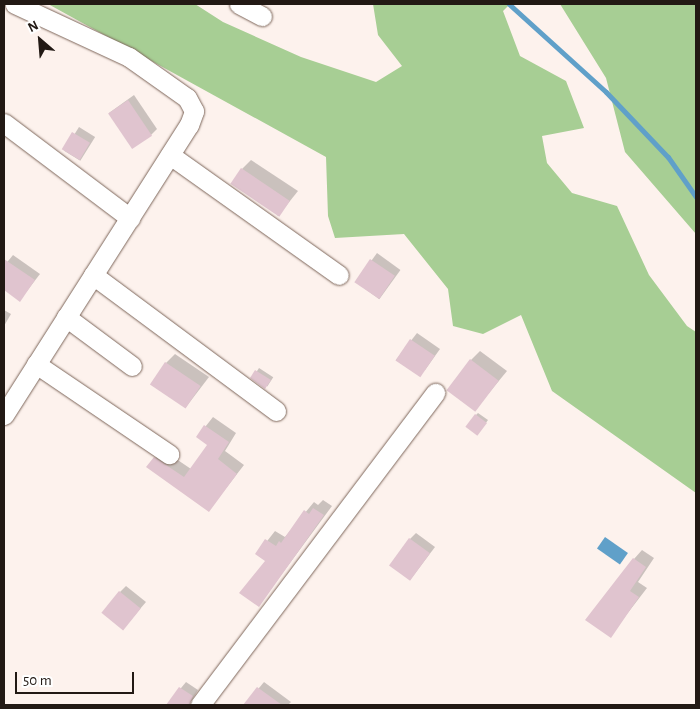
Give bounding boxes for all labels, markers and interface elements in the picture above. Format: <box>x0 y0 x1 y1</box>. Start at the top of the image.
north arrow <box>15 15 65 65</box>
text: N <box>26 18 41 35</box>
scale bar <box>18 662 136 694</box>
text: 50 m <box>23 673 52 688</box>

